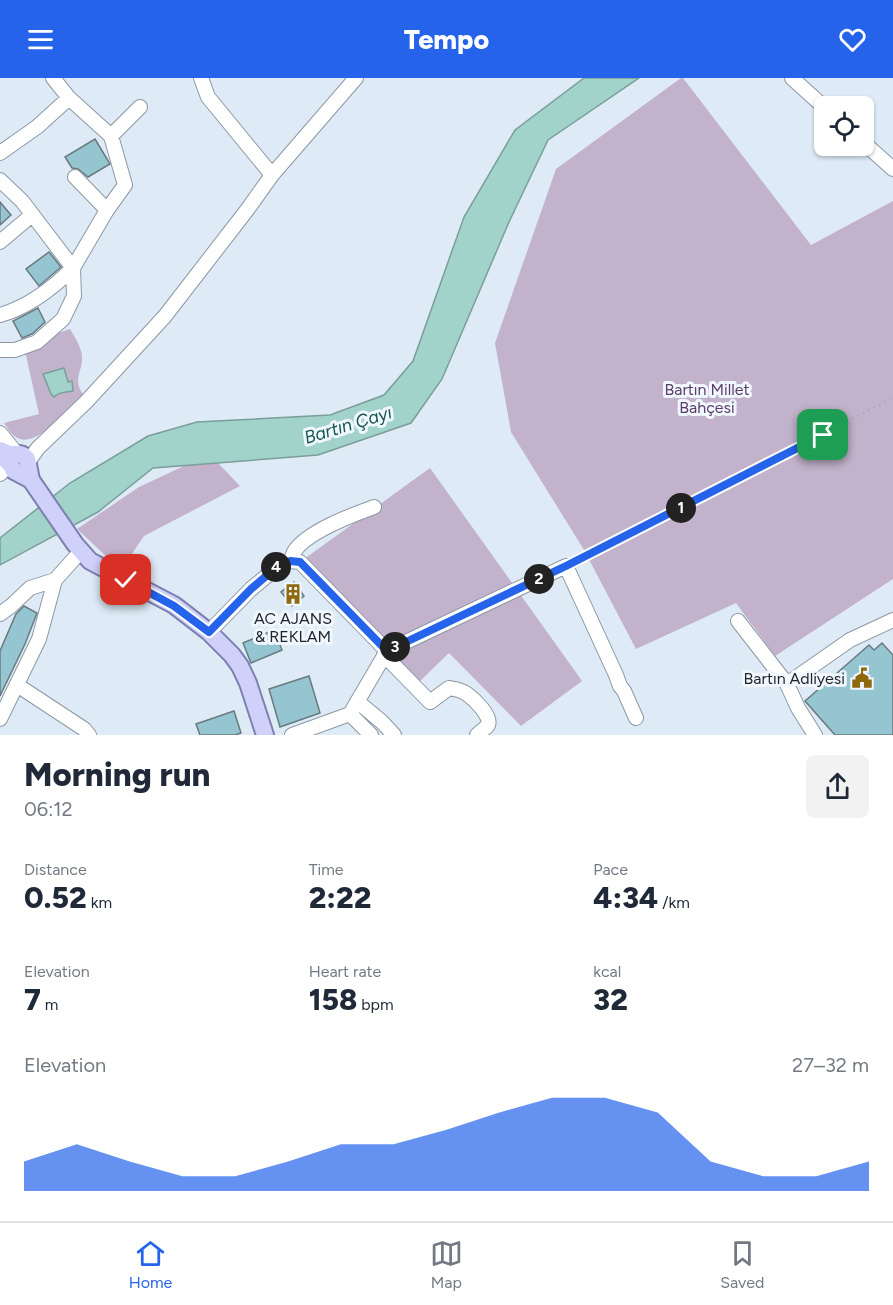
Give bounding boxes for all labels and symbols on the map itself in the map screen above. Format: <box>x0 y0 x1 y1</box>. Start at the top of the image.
park label: Bartın Millet Bahçesi <box>664 380 750 417</box>
water label: Bartın Çayı <box>301 401 395 449</box>
pin <box>797 409 848 460</box>
pin: 1 <box>666 493 696 523</box>
pin: 4 <box>261 552 291 582</box>
pin <box>100 554 151 605</box>
pin: 2 <box>524 564 554 594</box>
building icon: AC AJANS & REKLAM <box>281 582 305 606</box>
place label: AC AJANS & REKLAM <box>254 609 332 646</box>
pin: 3 <box>380 632 410 662</box>
public building icon: Bartın Adliyesi <box>850 666 874 690</box>
place label: Bartın Adliyesi <box>744 669 845 688</box>

